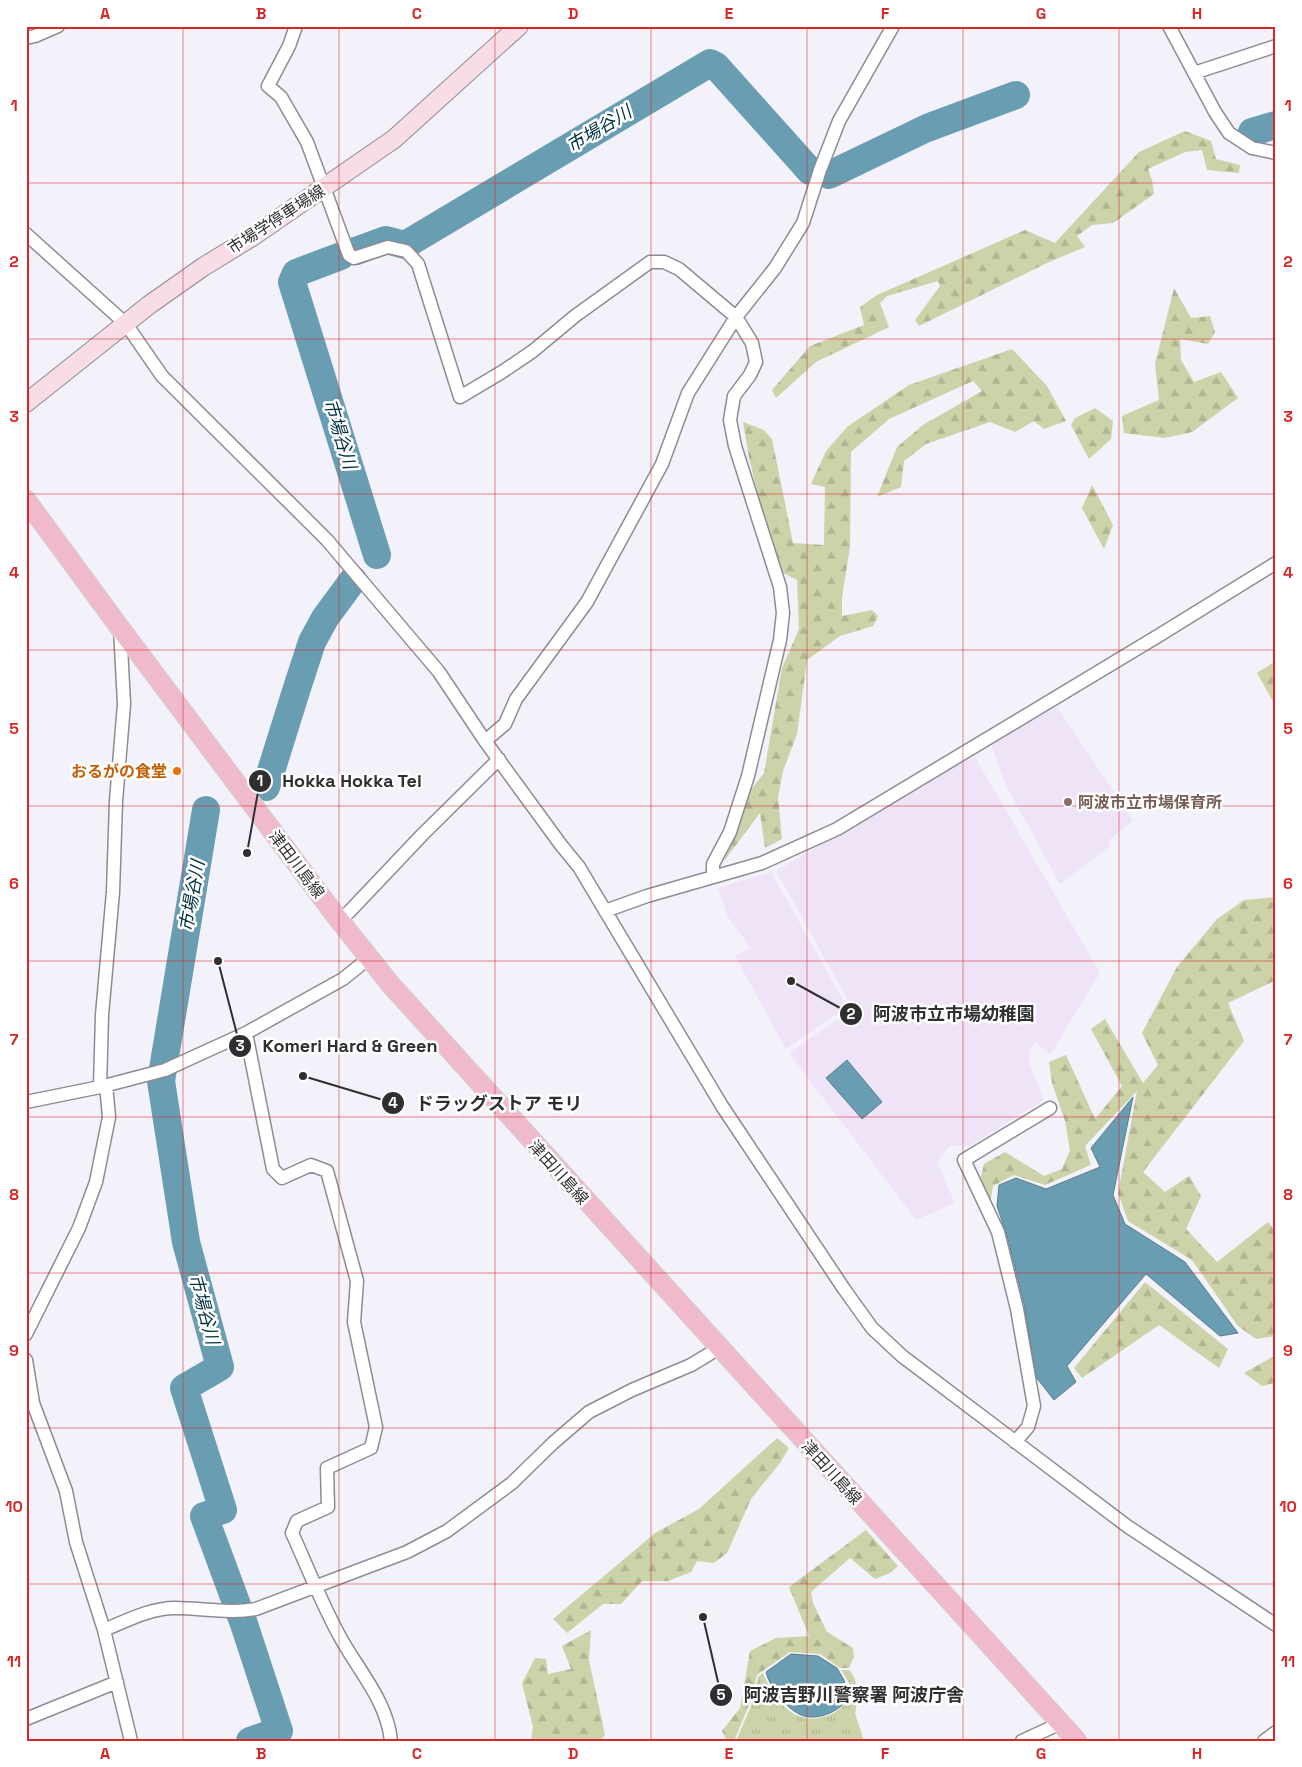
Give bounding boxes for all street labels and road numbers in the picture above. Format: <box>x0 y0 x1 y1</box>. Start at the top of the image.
street label: 市場学停車場線 <box>224 180 329 259</box>
street label: 津田川島線 <box>264 826 329 903</box>
street label: 津田川島線 <box>524 1136 593 1209</box>
street label: 津田川島線 <box>797 1436 866 1509</box>

